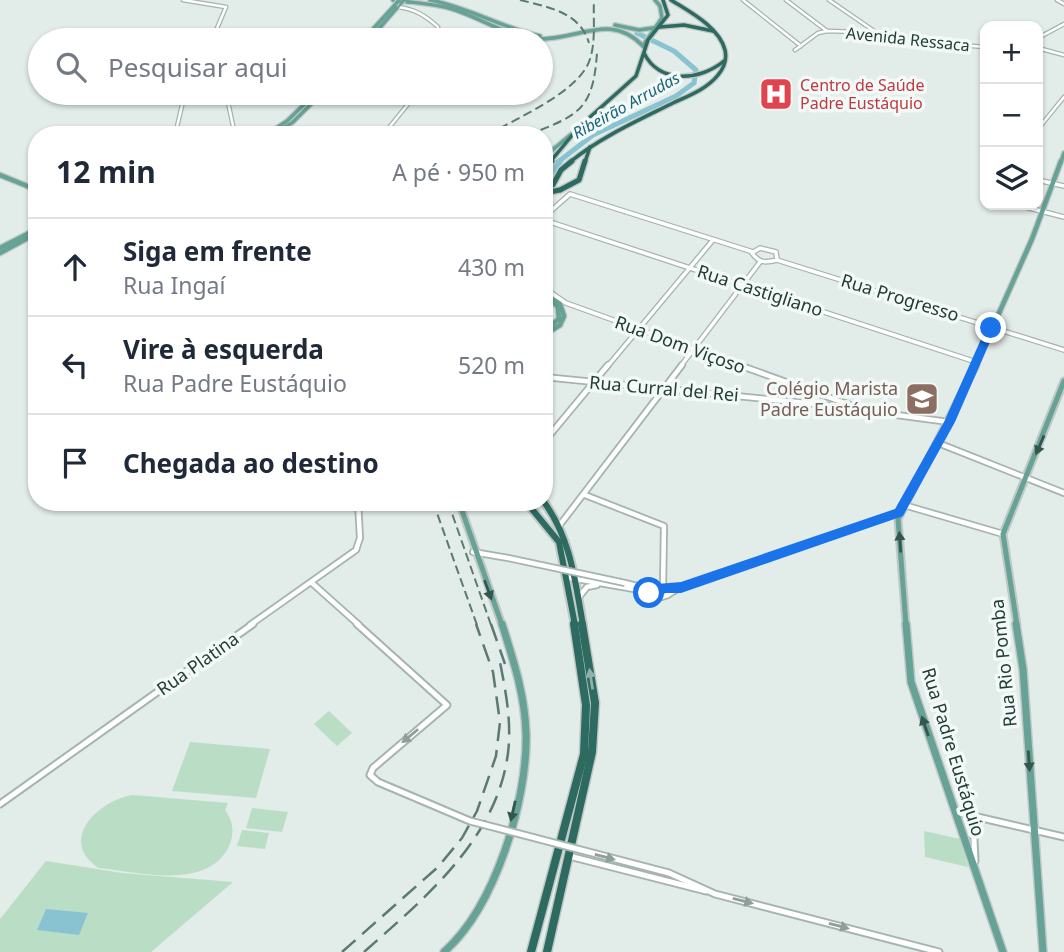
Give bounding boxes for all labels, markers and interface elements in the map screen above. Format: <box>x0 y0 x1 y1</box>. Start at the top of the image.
map controls <box>980 21 1043 210</box>
button: + <box>980 21 1043 84</box>
street label: Avenida Ressaca <box>845 22 971 56</box>
search box <box>28 28 553 105</box>
icon: search <box>52 48 90 86</box>
text: Pesquisar aqui <box>108 49 288 85</box>
water label: Ribeirão Arrudas <box>569 66 684 144</box>
place label: Centro de Saúde Padre Eustáquio <box>800 74 924 114</box>
hospital icon: Centro de Saúde Padre Eustáquio <box>757 75 795 113</box>
button: − <box>980 84 1043 147</box>
button: layers <box>980 147 1043 210</box>
text: 12 min <box>56 151 156 192</box>
text: A pé · 950 m <box>392 156 525 188</box>
text: Siga em frente <box>123 233 312 269</box>
icon: ahead <box>56 248 94 286</box>
text: 430 m <box>458 251 525 283</box>
street label: Rua Castigliano <box>694 258 826 322</box>
street label: Rua Progresso <box>838 268 962 326</box>
text: Rua Ingaí <box>123 269 225 301</box>
street label: Rua Dom Viçoso <box>612 309 749 379</box>
route end <box>975 312 1006 343</box>
text: Vire à esquerda <box>123 331 324 367</box>
icon: left <box>56 346 94 384</box>
text: 520 m <box>458 349 525 381</box>
text: Rua Padre Eustáquio <box>123 367 347 399</box>
street label: Rua Curral del Rei <box>588 370 740 406</box>
place label: Colégio Marista Padre Eustáquio <box>760 376 898 421</box>
school or university icon: Colégio Marista Padre Eustáquio <box>903 380 941 418</box>
one-way arrow <box>1034 435 1045 456</box>
icon: arrive <box>56 444 94 482</box>
text: Chegada ao destino <box>123 445 379 481</box>
one-way arrow <box>894 531 905 553</box>
route start <box>633 577 664 608</box>
one-way arrow <box>483 580 494 601</box>
street label: Rua Rio Pomba <box>984 598 1022 728</box>
street label: Rua Platina <box>152 626 243 700</box>
street label: Rua Padre Eustáquio <box>917 664 991 839</box>
one-way arrow <box>585 668 596 690</box>
one-way arrow <box>919 715 930 736</box>
one-way arrow <box>401 728 418 743</box>
one-way arrow <box>1024 750 1035 772</box>
one-way arrow <box>507 800 518 822</box>
one-way arrow <box>594 852 616 863</box>
one-way arrow <box>732 896 754 907</box>
one-way arrow <box>829 921 850 931</box>

